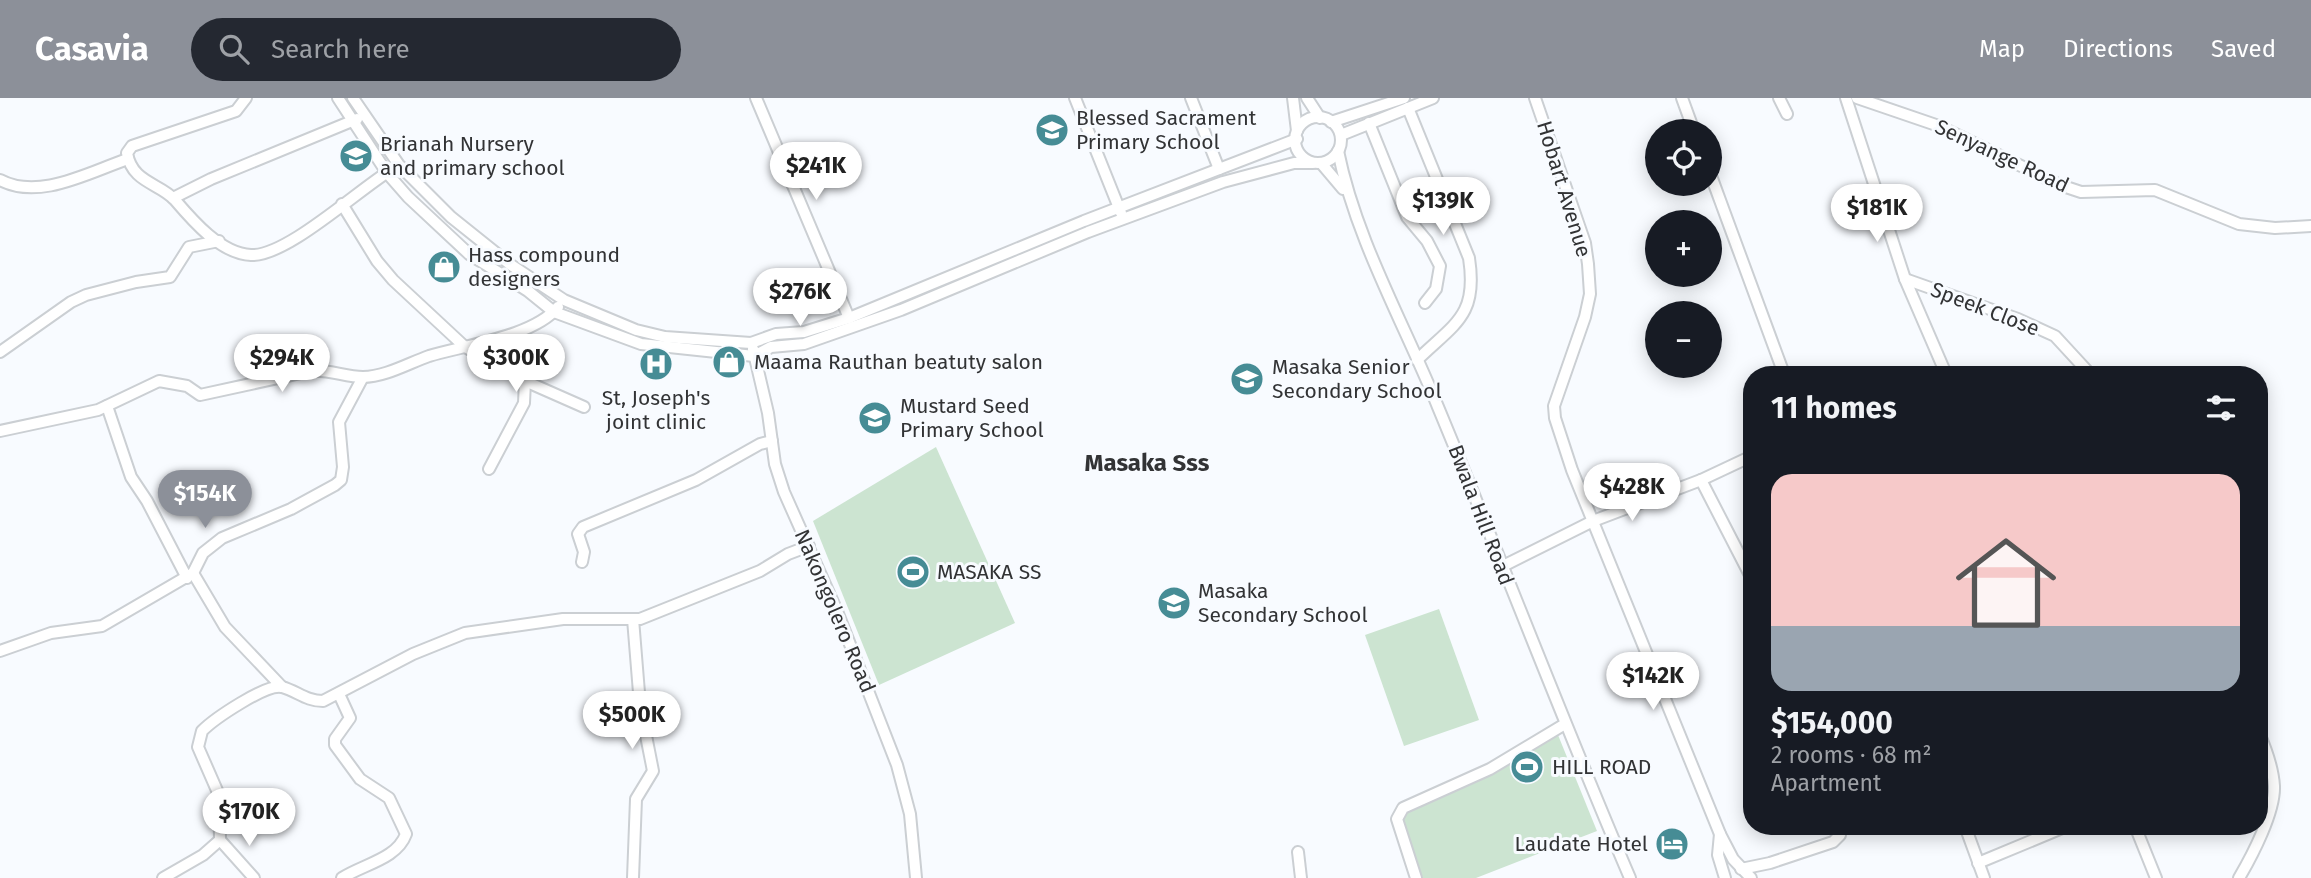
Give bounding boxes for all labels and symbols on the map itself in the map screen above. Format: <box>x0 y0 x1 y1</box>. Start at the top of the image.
place label: Blessed Sacrament Primary School <box>1076 105 1257 155</box>
school or university icon: Blessed Sacrament Primary School <box>1033 111 1071 149</box>
street label: Senyange Road <box>1931 114 2073 198</box>
street label: Hobart Avenue <box>1531 118 1597 260</box>
place label: Brianah Nursery and primary school <box>380 131 565 181</box>
school or university icon: Brianah Nursery and primary school <box>337 137 375 175</box>
pin: $241K <box>767 142 865 202</box>
pin: $139K <box>1394 178 1492 237</box>
pin: $181K <box>1828 184 1926 244</box>
place label: Hass compound designers <box>468 242 620 292</box>
shop icon: Hass compound designers <box>425 248 463 286</box>
pin: $276K <box>751 268 849 328</box>
street label: Speek Close <box>1927 276 2043 342</box>
pin: $294K <box>233 334 331 394</box>
pin: $300K <box>467 334 565 394</box>
shop icon: Maama Rauthan beatuty salon <box>710 343 748 381</box>
hospital icon: St, Joseph's joint clinic <box>637 345 675 383</box>
place label: Maama Rauthan beatuty salon <box>754 349 1043 375</box>
place label: Masaka Senior Secondary School <box>1272 354 1442 404</box>
school or university icon: Masaka Senior Secondary School <box>1228 360 1266 398</box>
place label: St, Joseph's joint clinic <box>602 385 710 435</box>
place label: Mustard Seed Primary School <box>900 393 1044 443</box>
school or university icon: Mustard Seed Primary School <box>856 399 894 437</box>
street label: Bwala Hill Road <box>1442 441 1520 589</box>
district label: Masaka Sss <box>1085 449 1210 477</box>
pin: $428K <box>1583 464 1681 523</box>
pin: $154K <box>156 470 254 530</box>
street label: Nakongolero Road <box>789 525 881 697</box>
sports icon: MASAKA SS <box>894 553 932 591</box>
place label: MASAKA SS <box>937 559 1041 585</box>
place label: Masaka Secondary School <box>1198 578 1368 628</box>
school or university icon: Masaka Secondary School <box>1155 584 1193 622</box>
pin: $142K <box>1604 652 1702 712</box>
pin: $500K <box>583 692 681 751</box>
sports icon: HILL ROAD <box>1508 748 1546 786</box>
place label: HILL ROAD <box>1552 754 1651 780</box>
pin: $170K <box>200 788 298 848</box>
hotel icon: Laudate Hotel <box>1653 825 1691 863</box>
place label: Laudate Hotel <box>1514 831 1648 857</box>

